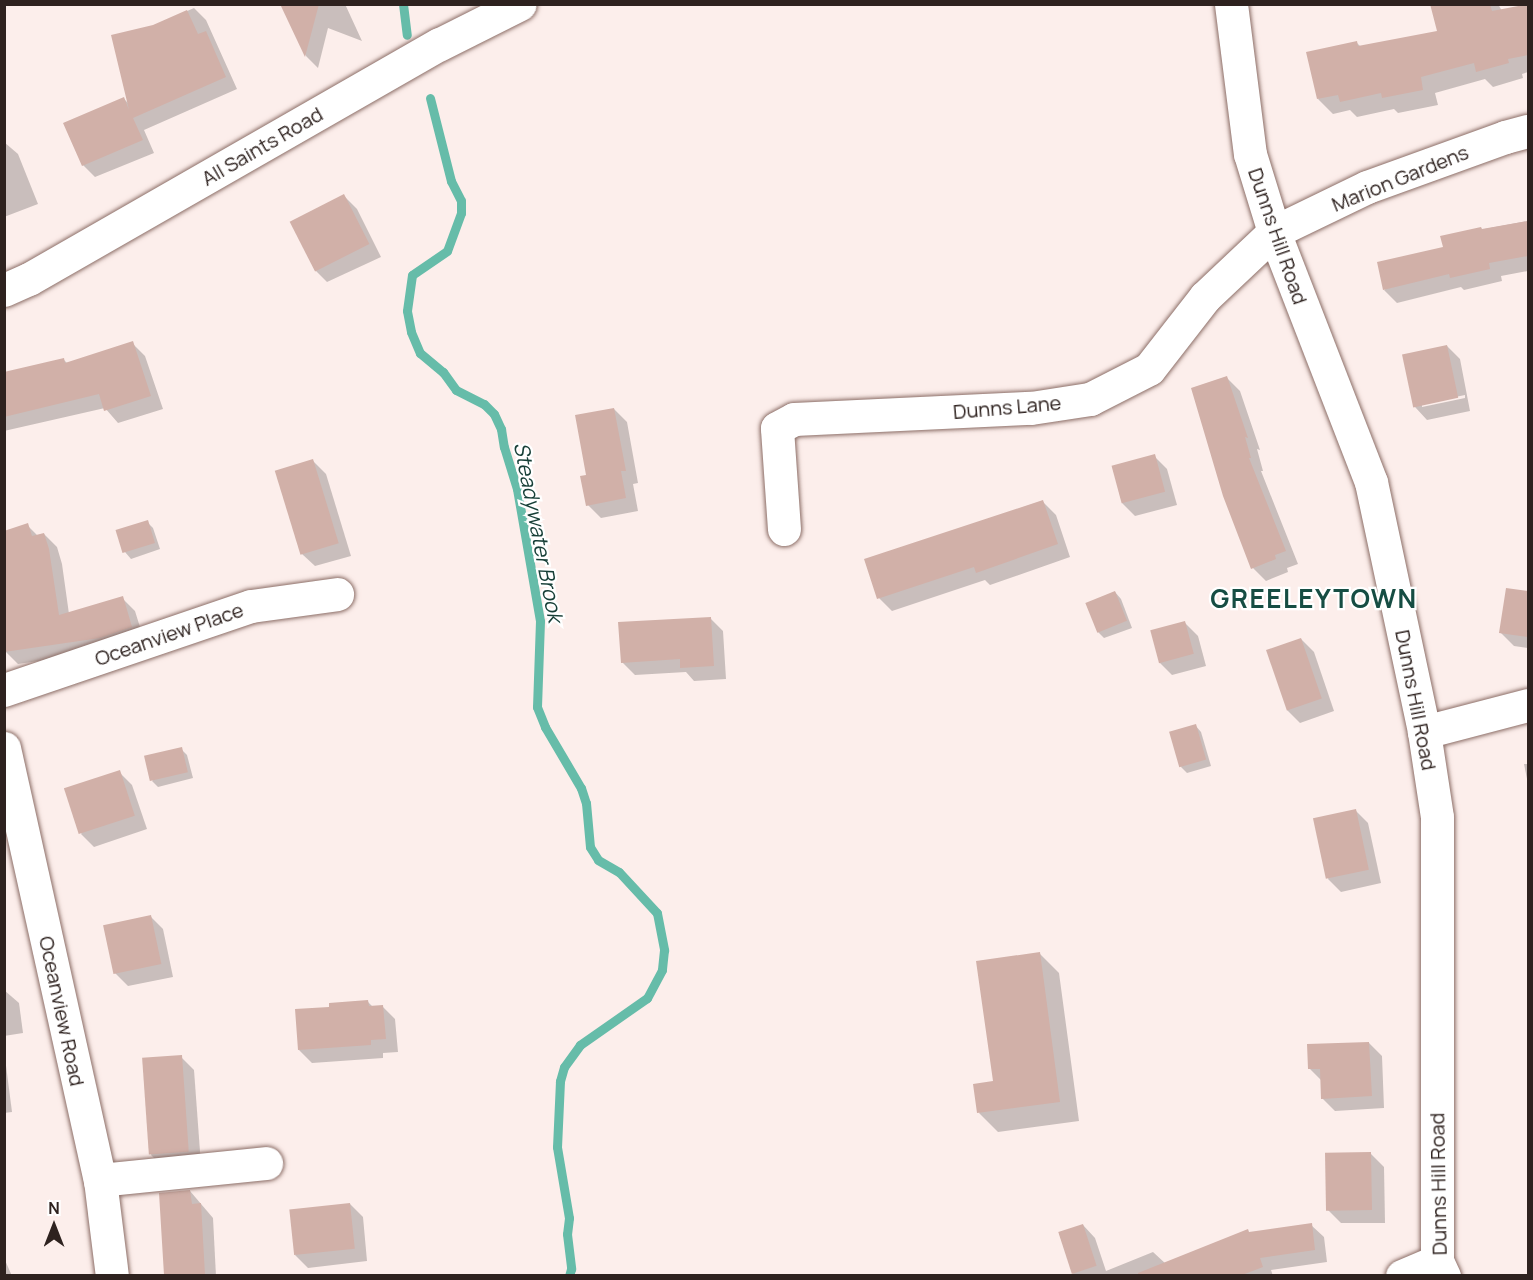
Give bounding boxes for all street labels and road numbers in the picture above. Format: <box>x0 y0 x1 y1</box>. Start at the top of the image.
street label: All Saints Road <box>197 102 327 190</box>
street label: Marion Gardens <box>1328 140 1472 216</box>
street label: Dunns Hill Road <box>1243 165 1313 307</box>
street label: Dunns Lane <box>952 390 1062 424</box>
street label: Oceanview Place <box>92 597 246 671</box>
street label: Dunns Hill Road <box>1391 628 1441 772</box>
street label: Oceanview Road <box>34 934 90 1088</box>
street label: Dunns Hill Road <box>1425 1112 1451 1256</box>

